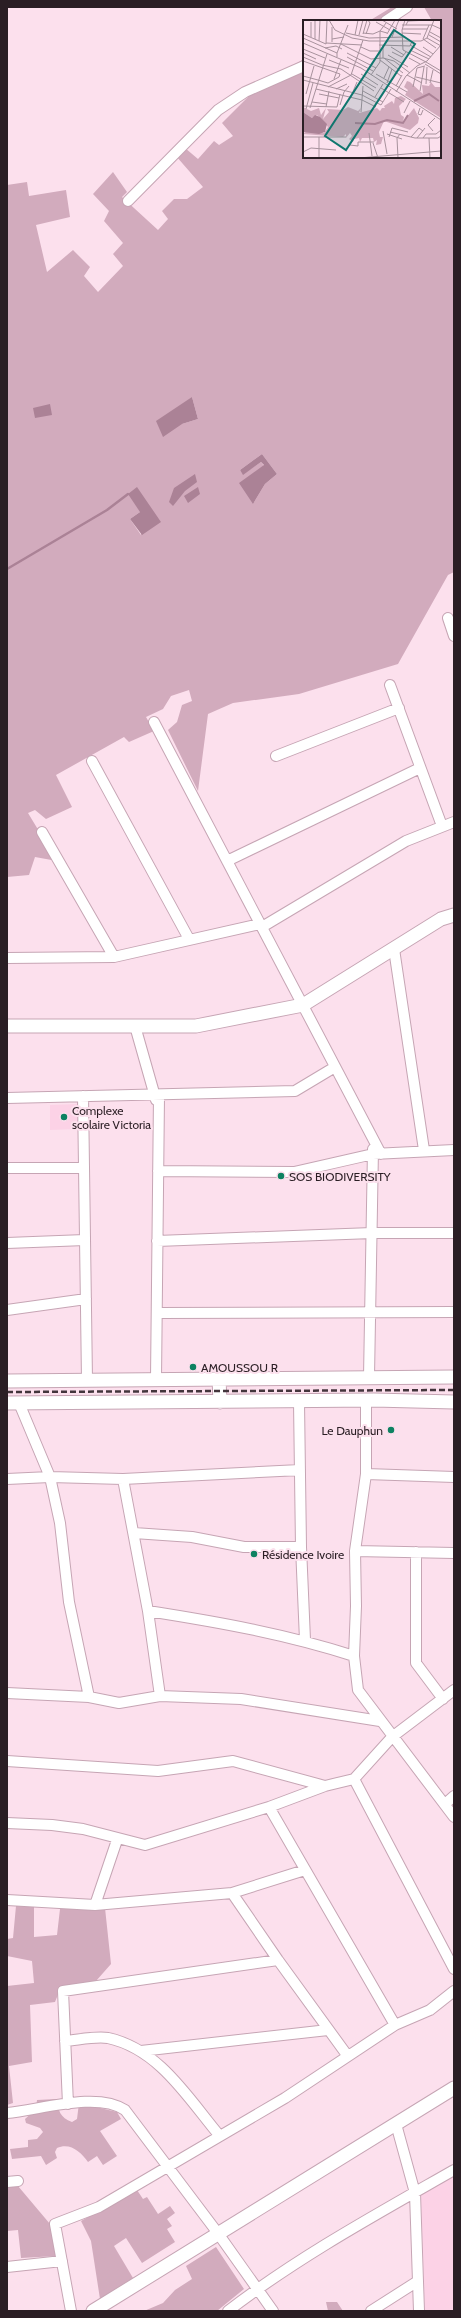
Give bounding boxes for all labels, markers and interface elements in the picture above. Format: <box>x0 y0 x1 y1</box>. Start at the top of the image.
inset map <box>303 20 441 158</box>
place label: Complexe scolaire Victoria <box>72 1103 151 1132</box>
marker: Complexe scolaire Victoria <box>59 1112 69 1122</box>
place label: SOS BIODIVERSITY <box>289 1169 391 1184</box>
marker: SOS BIODIVERSITY <box>276 1171 286 1181</box>
place label: AMOUSSOU R <box>201 1360 279 1375</box>
marker: AMOUSSOU R <box>188 1362 198 1372</box>
place label: Le Dauphun <box>321 1423 383 1438</box>
marker: Le Dauphun <box>386 1425 396 1435</box>
place label: Résidence Ivoire <box>262 1547 344 1562</box>
marker: Résidence Ivoire <box>249 1549 259 1559</box>

